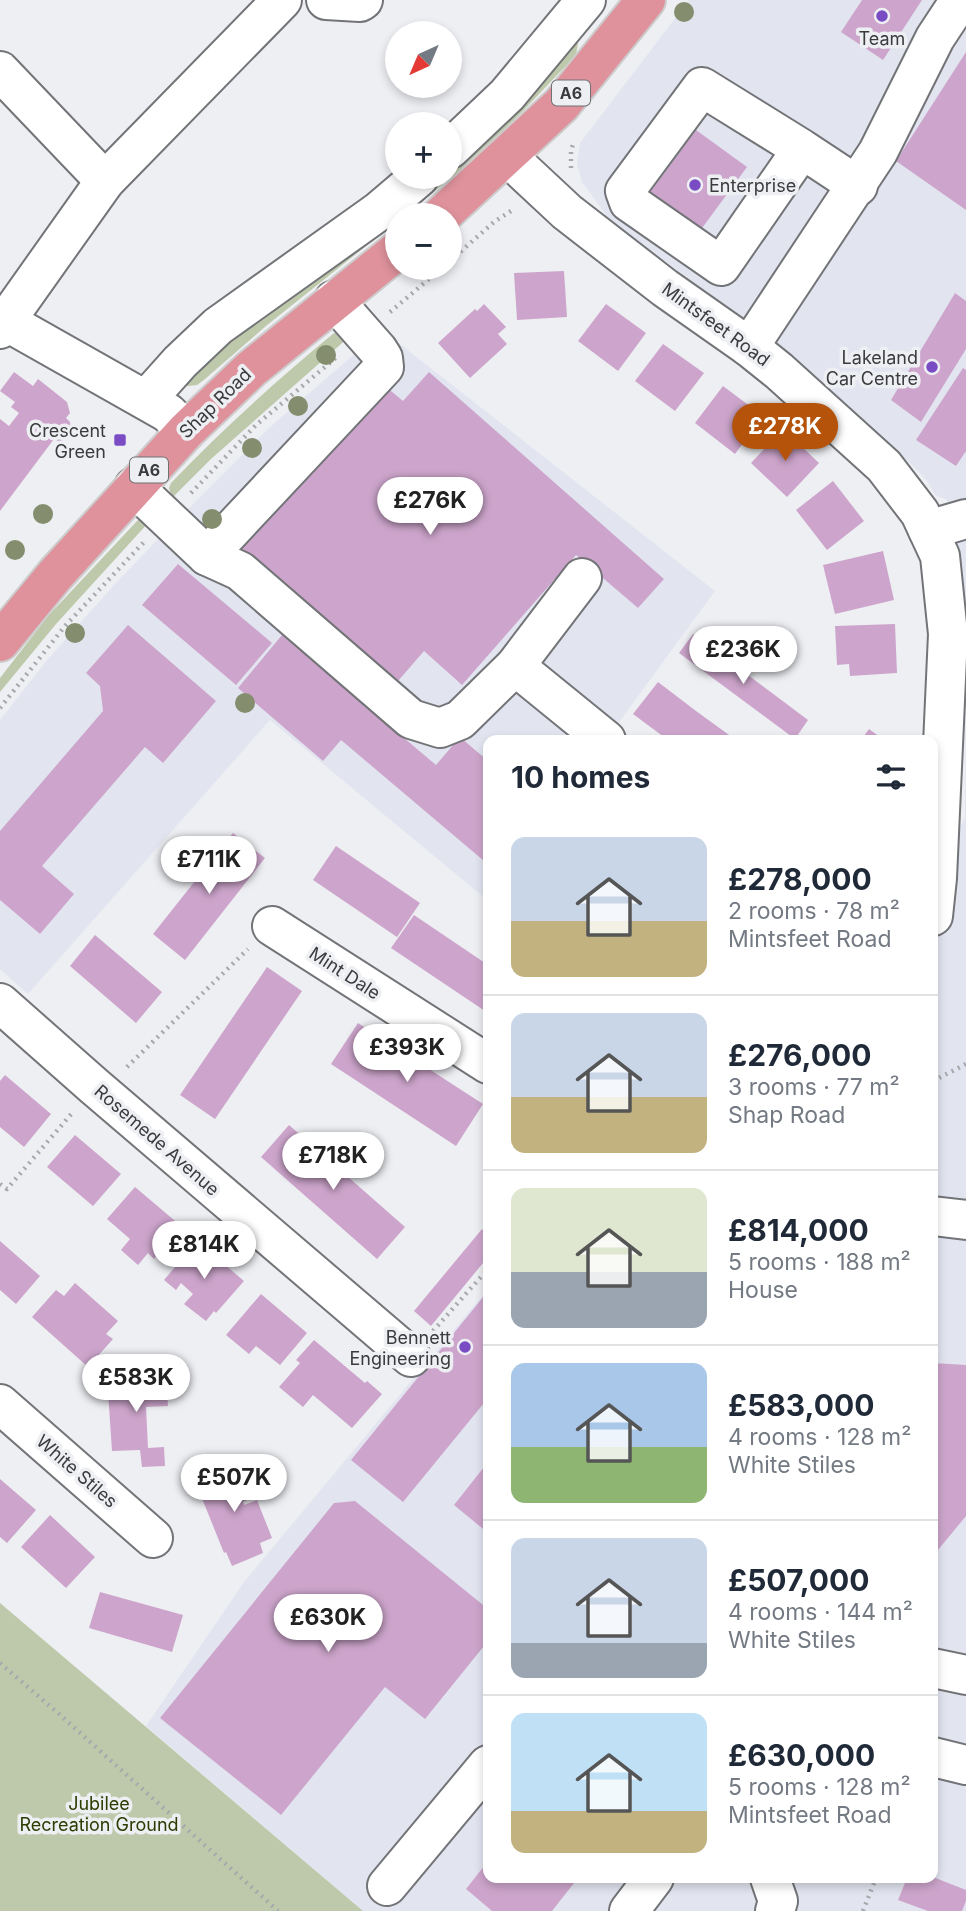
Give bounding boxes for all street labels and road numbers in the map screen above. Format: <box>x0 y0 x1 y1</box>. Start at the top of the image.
road number: A6 <box>552 80 590 106</box>
street label: Mintsfeet Road <box>658 278 774 370</box>
street label: Shap Road <box>175 364 255 442</box>
road number: A6 <box>130 457 168 482</box>
street label: Mint Dale <box>306 942 384 1004</box>
street label: Rosemede Avenue <box>90 1080 224 1200</box>
street label: White Stiles <box>32 1430 122 1512</box>

